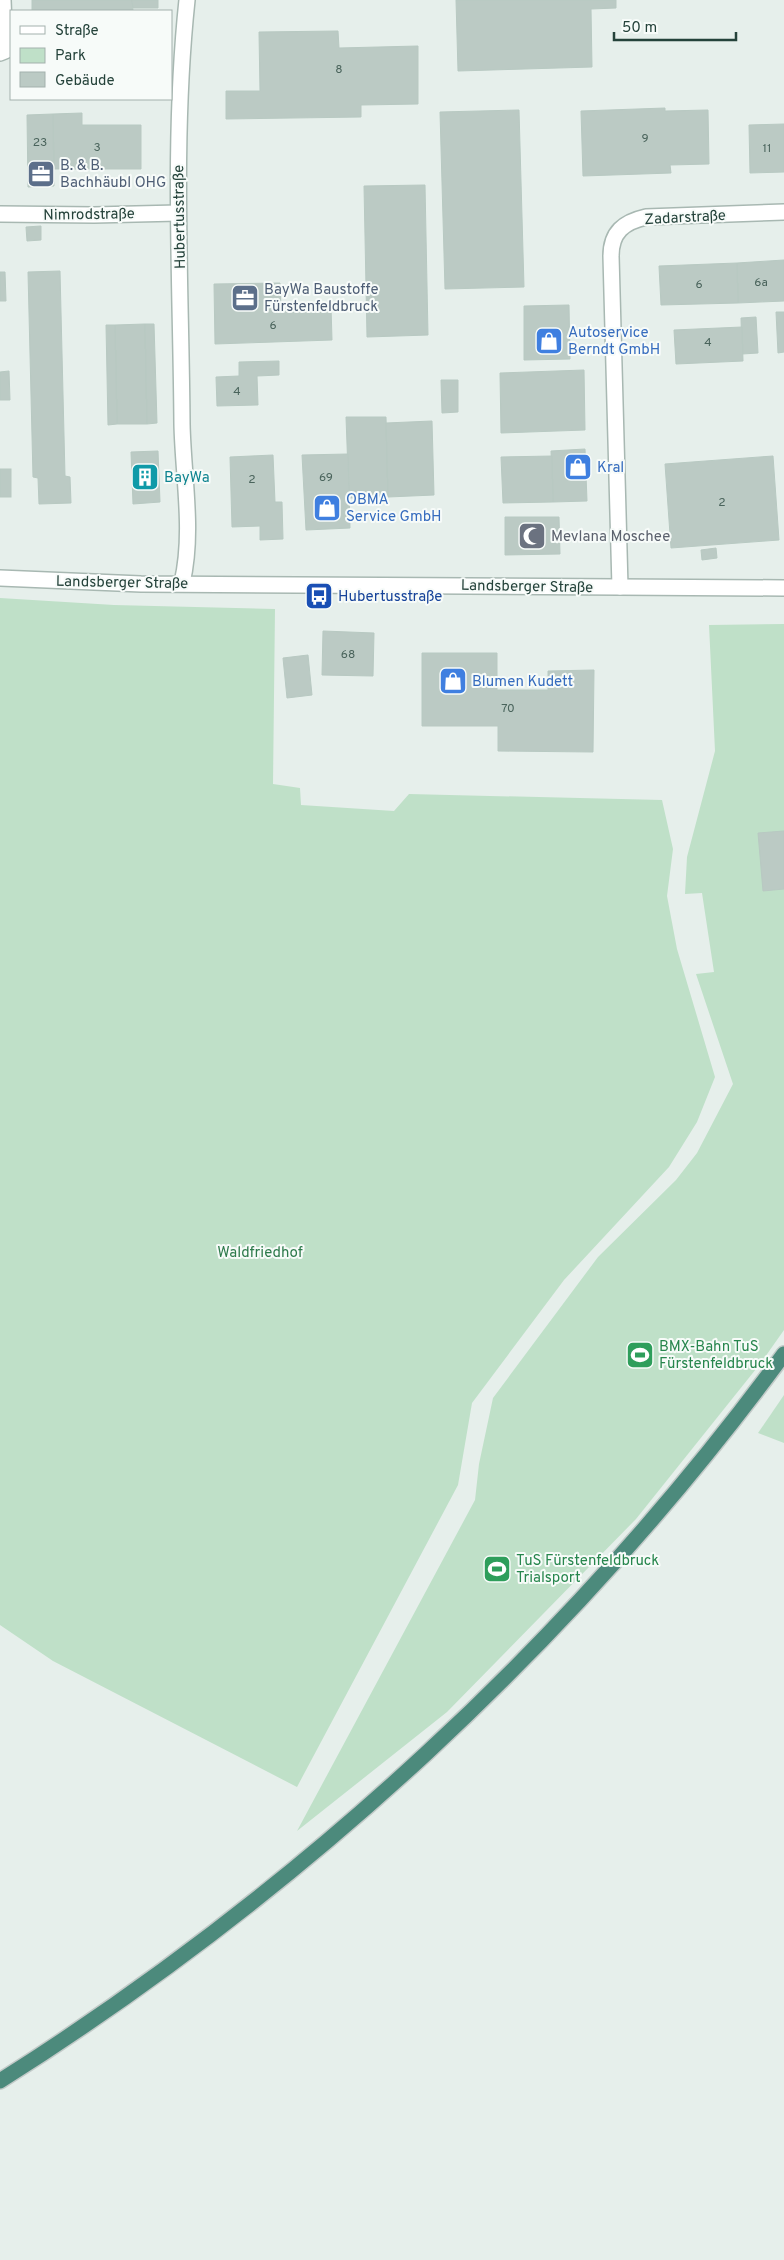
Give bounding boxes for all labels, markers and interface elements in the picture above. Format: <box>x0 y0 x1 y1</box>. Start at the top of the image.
legend <box>10 10 172 100</box>
scale bar <box>614 10 736 42</box>
text: 50 m <box>622 19 657 38</box>
text: Straße <box>55 22 99 41</box>
text: Park <box>55 47 86 66</box>
house number: 8 <box>335 62 343 78</box>
text: Gebäude <box>55 72 115 91</box>
house number: 9 <box>641 131 649 147</box>
house number: 23 <box>33 135 47 151</box>
house number: 3 <box>93 140 101 156</box>
house number: 11 <box>763 141 771 157</box>
place label: B. & B. Bachhäubl OHG <box>60 157 166 193</box>
office icon: B. & B. Bachhäubl OHG <box>26 159 56 189</box>
street label: Hubertusstraße <box>170 165 191 269</box>
street label: Nimrodstraße <box>43 205 135 226</box>
street label: Zadarstraße <box>644 207 726 230</box>
house number: 6a <box>754 275 768 291</box>
house number: 6 <box>695 277 703 293</box>
place label: BayWa Baustoffe Fürstenfeldbruck <box>264 281 379 317</box>
office icon: BayWa Baustoffe Fürstenfeldbruck <box>230 283 260 313</box>
house number: 6 <box>269 318 277 334</box>
place label: Autoservice Berndt GmbH <box>568 324 660 360</box>
shop icon: Autoservice Berndt GmbH <box>534 326 564 356</box>
house number: 4 <box>704 335 712 351</box>
house number: 4 <box>233 384 241 400</box>
shop icon: Kral <box>563 452 593 482</box>
place label: Kral <box>597 459 624 478</box>
building icon: BayWa <box>130 462 160 492</box>
place label: BayWa <box>164 469 210 488</box>
house number: 69 <box>319 470 333 486</box>
house number: 2 <box>248 472 256 488</box>
place label: OBMA Service GmbH <box>346 491 442 527</box>
shop icon: OBMA Service GmbH <box>312 493 342 523</box>
house number: 2 <box>718 495 726 511</box>
mosque icon: Mevlana Moschee <box>517 521 547 551</box>
place label: Mevlana Moschee <box>551 528 670 547</box>
street label: Landsberger Straße <box>56 573 188 594</box>
street label: Landsberger Straße <box>461 577 593 598</box>
bus stop icon: Hubertusstraße <box>304 581 334 611</box>
place label: Hubertusstraße <box>338 588 442 607</box>
house number: 68 <box>341 647 355 663</box>
shop icon: Blumen Kudett <box>438 666 468 696</box>
place label: Blumen Kudett <box>472 673 573 692</box>
house number: 70 <box>501 701 515 717</box>
park label: Waldfriedhof <box>217 1244 303 1263</box>
place label: BMX-Bahn TuS Fürstenfeldbruck <box>659 1338 773 1374</box>
sports icon: BMX-Bahn TuS Fürstenfeldbruck <box>625 1340 655 1370</box>
place label: TuS Fürstenfeldbruck Trialsport <box>516 1552 659 1588</box>
sports icon: TuS Fürstenfeldbruck Trialsport <box>482 1554 512 1584</box>

